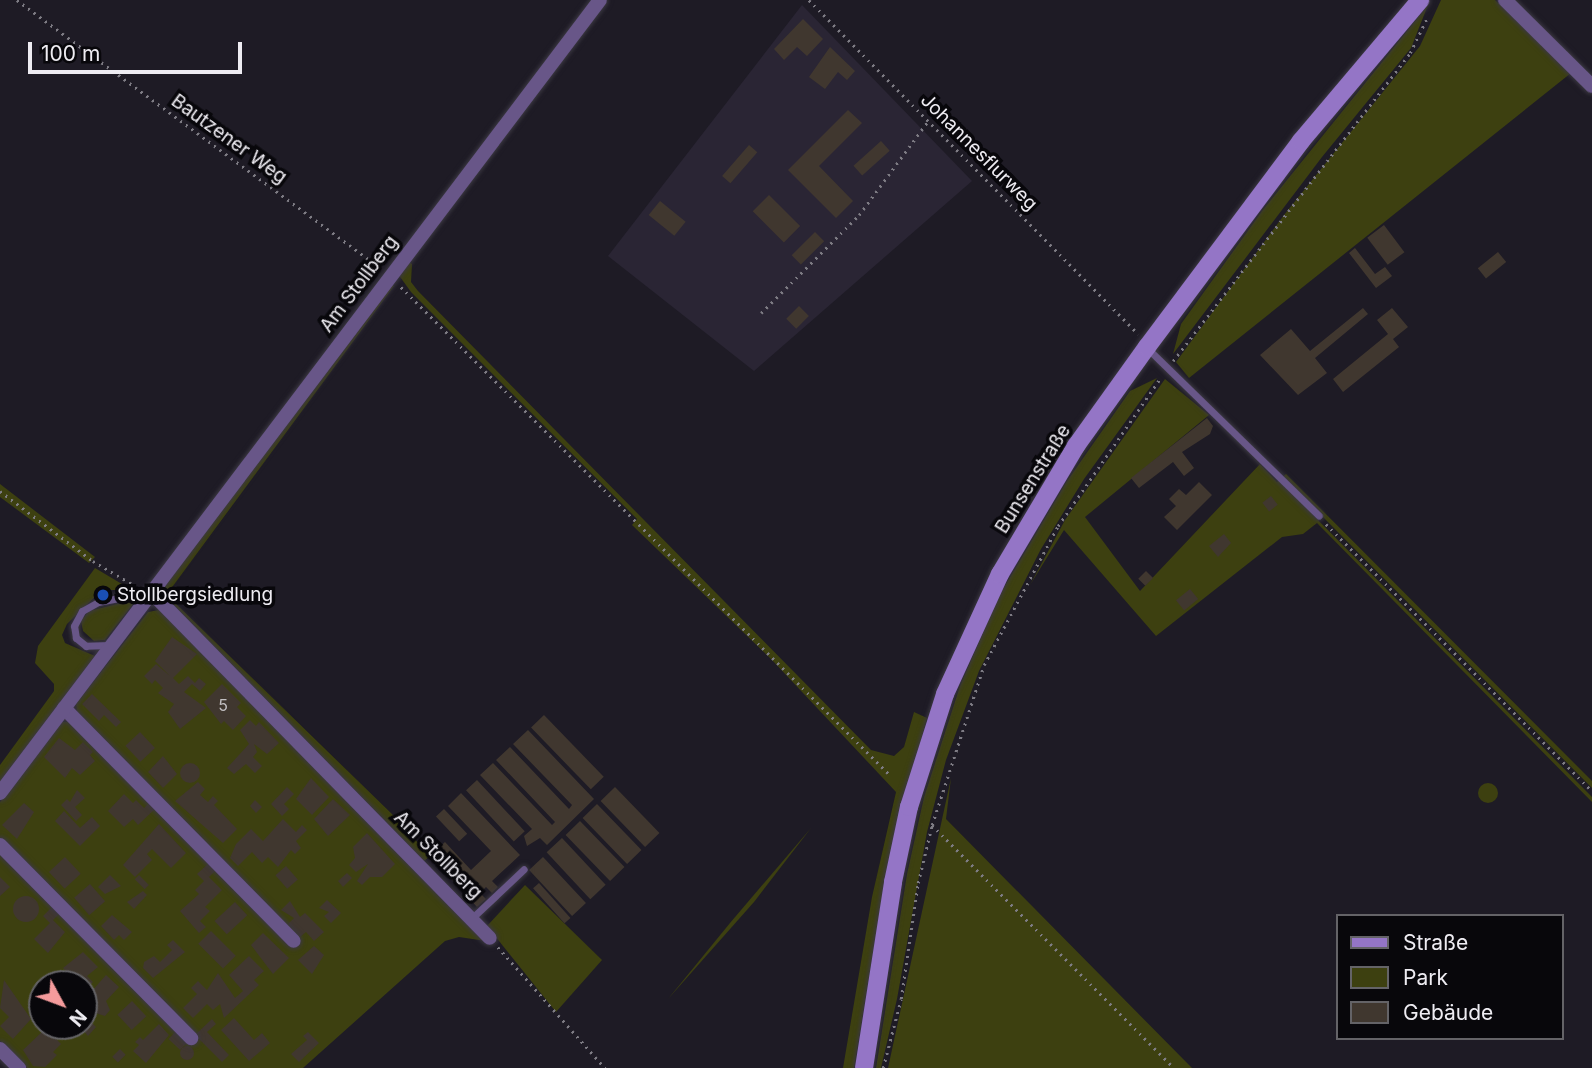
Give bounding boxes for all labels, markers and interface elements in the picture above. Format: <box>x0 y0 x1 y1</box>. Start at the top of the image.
scale bar <box>32 28 245 72</box>
text: 100 m <box>41 41 100 66</box>
street label: Bautzener Weg <box>167 89 291 189</box>
street label: Johannesflurweg <box>916 89 1042 215</box>
street label: Am Stollberg <box>315 231 403 337</box>
street label: Bunsenstraße <box>990 420 1076 538</box>
place label: Stollbergsiedlung <box>117 584 273 606</box>
marker: Stollbergsiedlung <box>95 587 111 603</box>
house number: 5 <box>218 695 228 715</box>
street label: Am Stollberg <box>389 806 487 904</box>
legend <box>1336 914 1564 1040</box>
text: Straße <box>1403 930 1468 955</box>
text: Park <box>1403 965 1448 990</box>
north arrow <box>28 970 98 1040</box>
text: Gebäude <box>1403 1000 1493 1025</box>
text: N <box>64 1005 91 1031</box>

